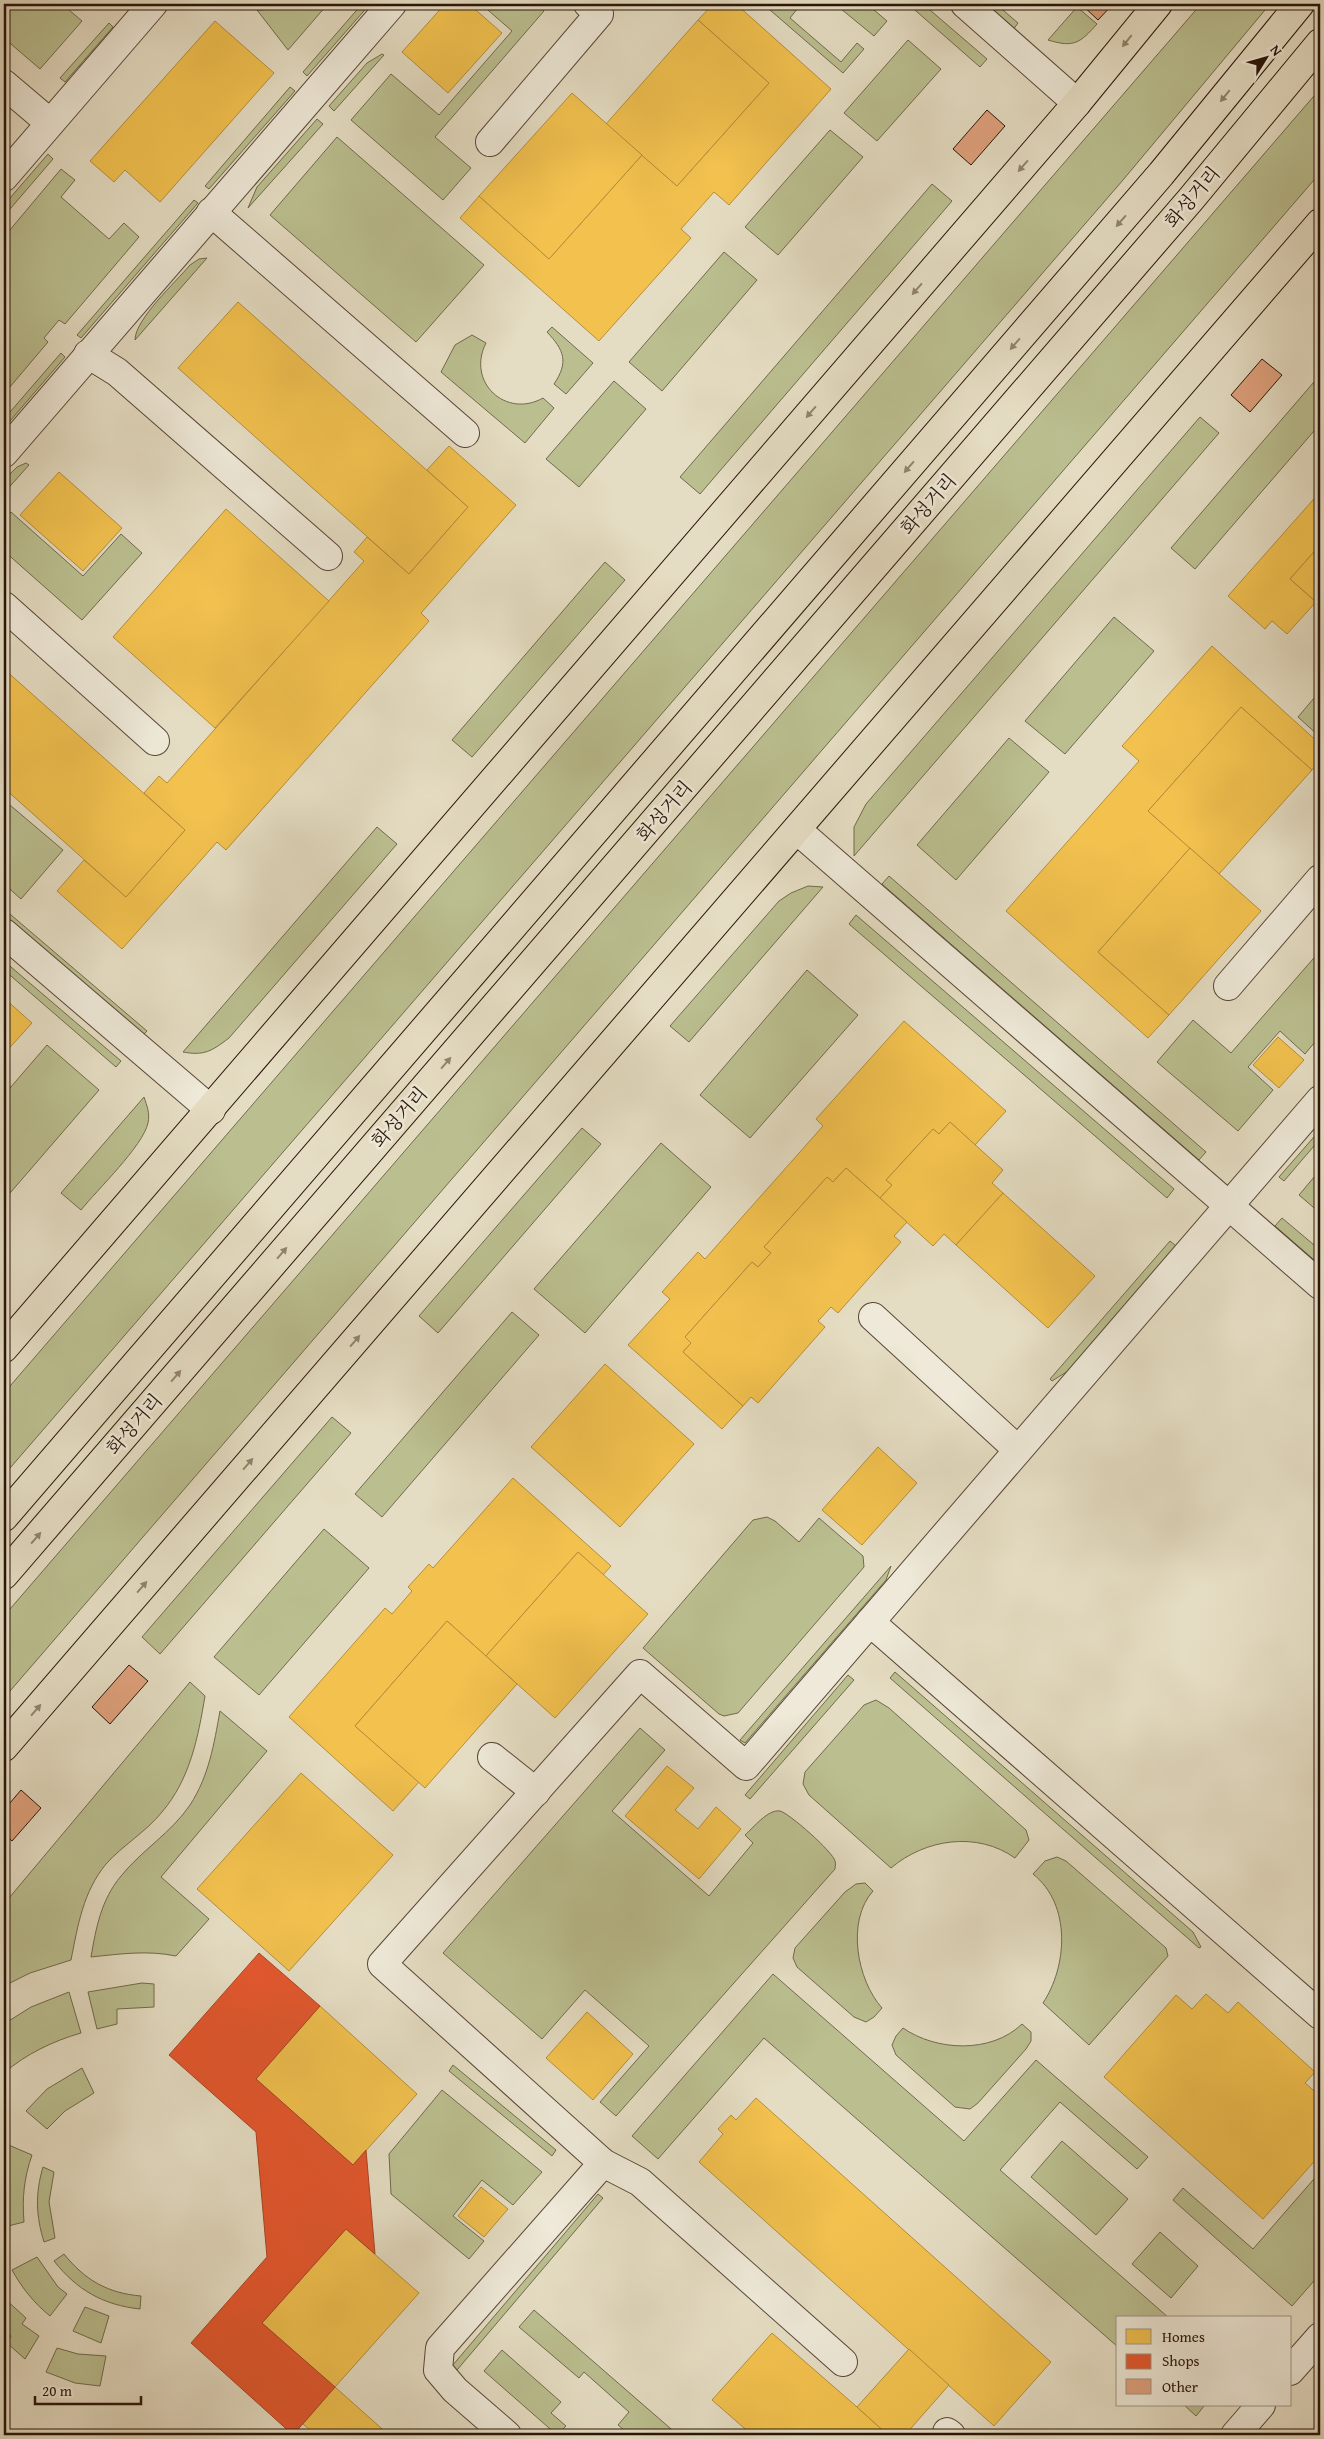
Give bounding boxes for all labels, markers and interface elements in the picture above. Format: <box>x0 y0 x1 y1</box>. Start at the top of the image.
north arrow <box>1242 32 1292 82</box>
one-way arrow <box>1122 35 1133 48</box>
text: N <box>1266 40 1288 60</box>
one-way arrow <box>1219 89 1230 102</box>
one-way arrow <box>1017 159 1028 172</box>
street label: 화성거리 <box>1158 160 1226 234</box>
one-way arrow <box>1116 215 1127 227</box>
one-way arrow <box>911 282 922 295</box>
one-way arrow <box>1009 337 1020 350</box>
one-way arrow <box>805 405 816 418</box>
one-way arrow <box>903 460 914 473</box>
street label: 화성거리 <box>893 467 963 541</box>
street label: 화성거리 <box>629 774 699 848</box>
one-way arrow <box>440 1057 451 1070</box>
street label: 화성거리 <box>364 1080 434 1154</box>
one-way arrow <box>276 1247 288 1259</box>
one-way arrow <box>349 1335 360 1348</box>
one-way arrow <box>170 1370 182 1382</box>
street label: 화성거리 <box>99 1387 169 1461</box>
one-way arrow <box>243 1458 254 1471</box>
one-way arrow <box>30 1532 41 1545</box>
one-way arrow <box>136 1581 147 1593</box>
one-way arrow <box>30 1704 41 1717</box>
legend <box>1116 2316 1292 2406</box>
text: Homes <box>1162 2326 1205 2347</box>
text: Shops <box>1162 2350 1199 2371</box>
scale bar <box>35 2374 141 2406</box>
text: Other <box>1162 2376 1198 2397</box>
text: 20 m <box>42 2380 73 2401</box>

